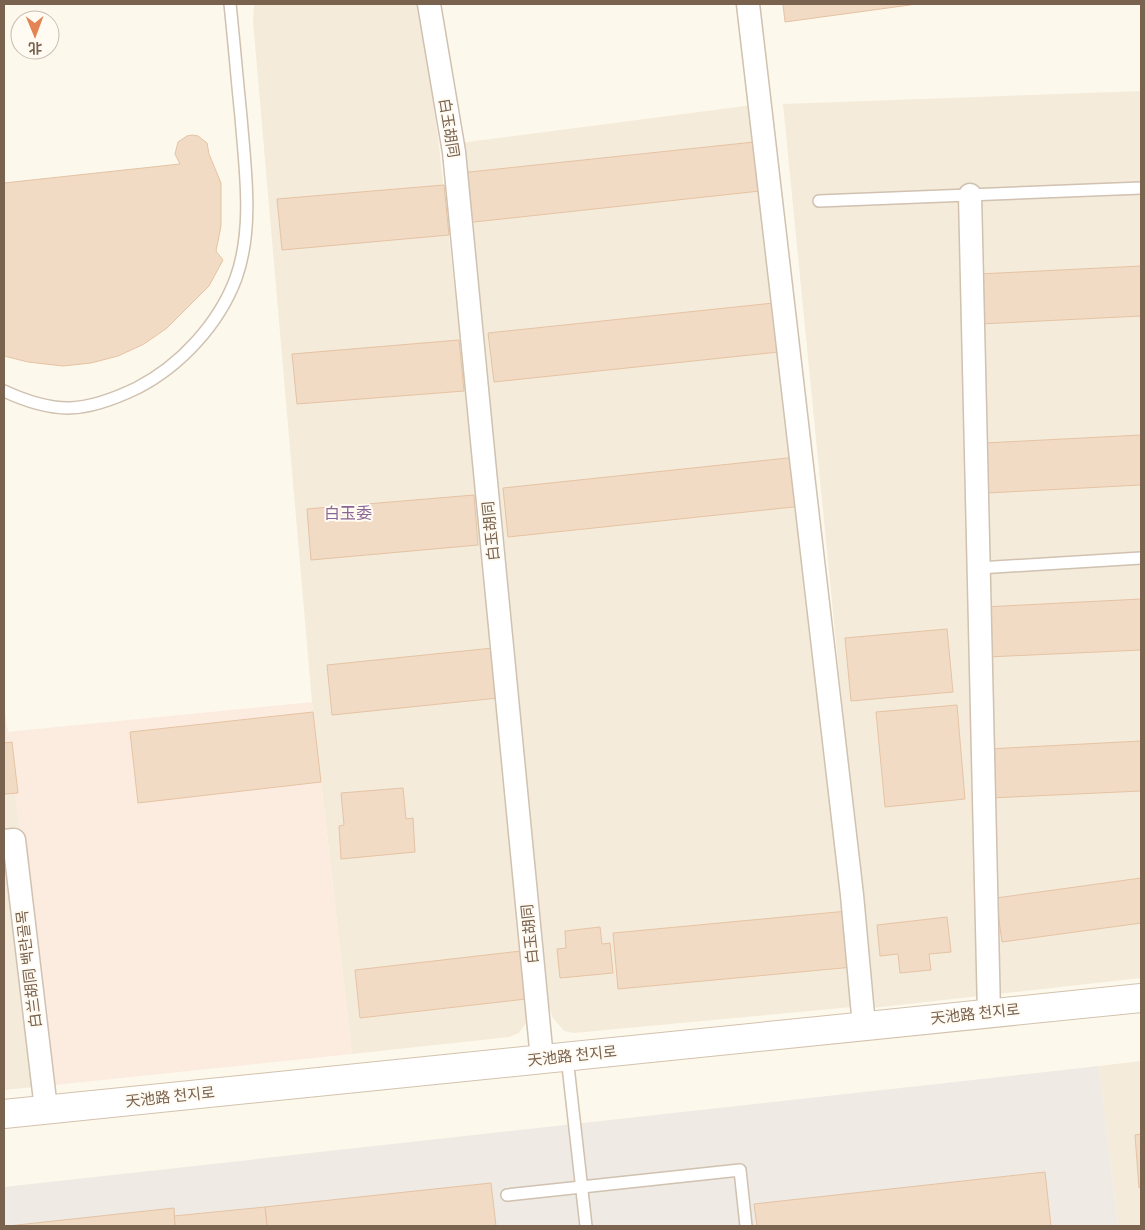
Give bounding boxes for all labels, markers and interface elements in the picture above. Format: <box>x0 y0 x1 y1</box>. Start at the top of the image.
north arrow <box>10 10 60 60</box>
text: 北 <box>28 39 42 57</box>
street label: 白玉胡同 <box>435 97 463 159</box>
street label: 白玉胡同 <box>479 500 503 562</box>
district label: 白玉委 <box>324 504 372 523</box>
street label: 白玉胡同 <box>518 903 542 965</box>
street label: 白兰胡同 백란골목 <box>13 909 45 1029</box>
street label: 天池路 천지로 <box>929 1000 1021 1028</box>
street label: 天池路 천지로 <box>526 1042 618 1070</box>
street label: 天池路 천지로 <box>124 1083 216 1111</box>

